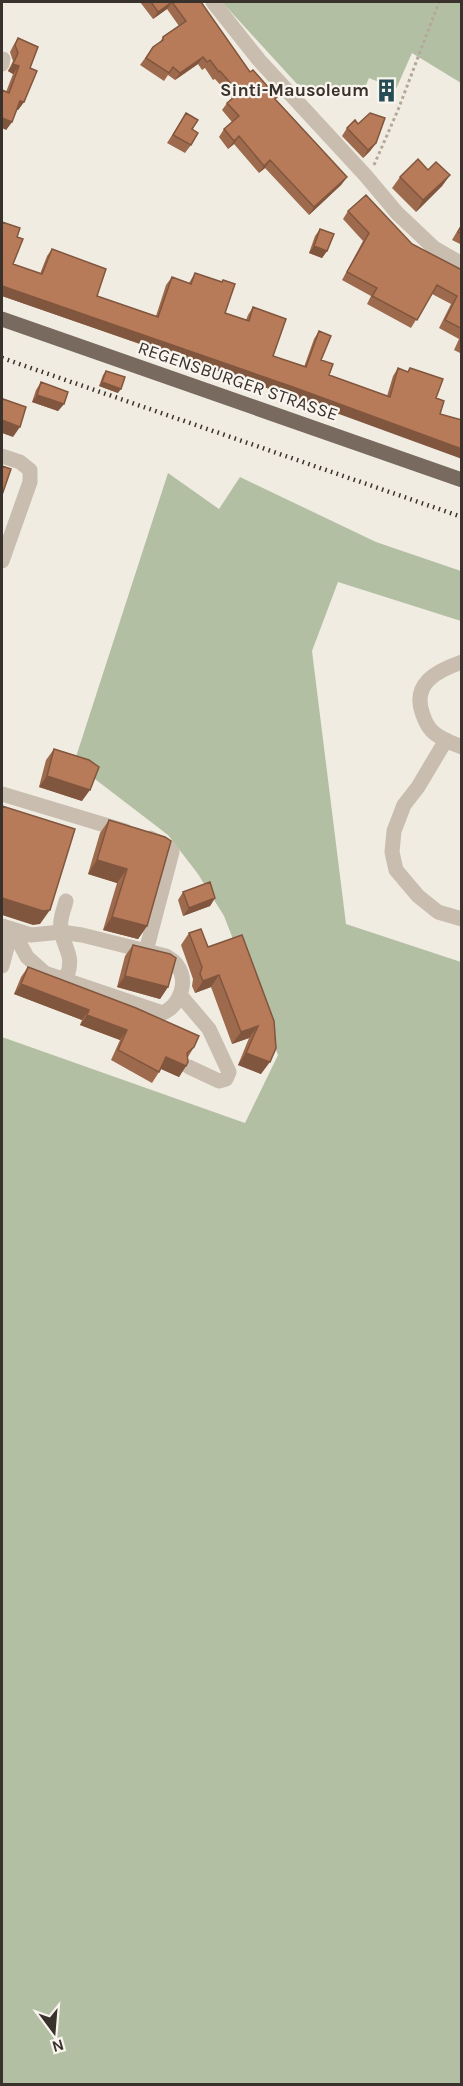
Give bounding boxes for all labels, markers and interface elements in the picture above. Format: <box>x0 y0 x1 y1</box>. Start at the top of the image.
building icon: Sinti-Mausoleum <box>374 77 400 103</box>
place label: Sinti-Mausoleum <box>220 79 369 101</box>
street label: REGENSBURGER STRASSE <box>135 336 341 426</box>
north arrow <box>24 2002 84 2062</box>
text: N <box>50 2035 66 2057</box>

